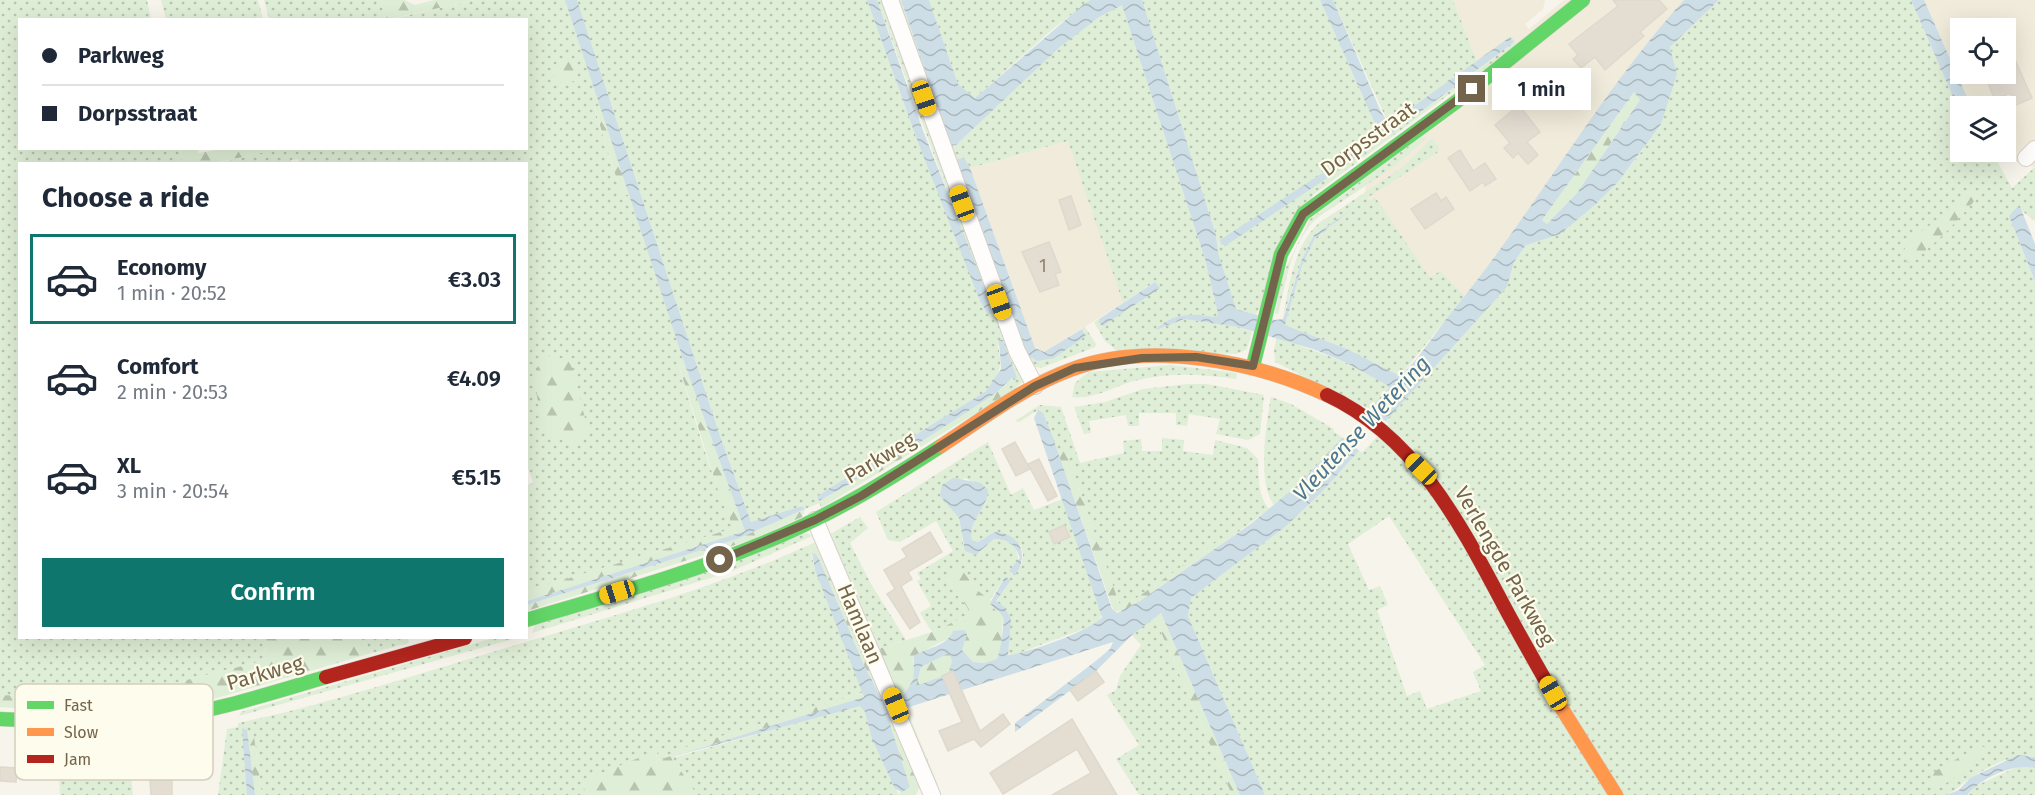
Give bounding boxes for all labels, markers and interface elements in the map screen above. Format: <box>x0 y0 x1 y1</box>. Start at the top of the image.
map controls <box>1950 18 2016 162</box>
button: locate <box>1950 18 2016 84</box>
text: Parkweg <box>78 42 164 69</box>
callout: 1 min <box>1493 68 1592 110</box>
route end <box>1458 75 1485 102</box>
text: 1 min <box>1517 77 1566 101</box>
car <box>910 78 938 118</box>
street label: Dorpsstraat <box>1315 96 1421 182</box>
button: layers <box>1950 96 2016 162</box>
text: Dorpsstraat <box>78 100 197 127</box>
text: Choose a ride <box>42 182 209 214</box>
car <box>947 183 977 223</box>
icon: car <box>45 252 99 306</box>
text: Economy <box>117 254 206 281</box>
house number: 1 <box>1039 255 1047 277</box>
text: €3.03 <box>448 266 501 293</box>
text: 1 min · 20:52 <box>117 281 226 305</box>
car <box>984 282 1014 322</box>
water label: Vleutense Wetering <box>1287 350 1436 507</box>
icon: car <box>45 351 99 405</box>
text: Comfort <box>117 353 198 380</box>
text: €4.09 <box>447 365 501 392</box>
text: 2 min · 20:53 <box>117 380 228 404</box>
street label: Parkweg <box>840 427 921 489</box>
icon: car <box>45 450 99 504</box>
car <box>1402 450 1440 488</box>
text: XL <box>117 452 141 479</box>
text: €5.15 <box>452 464 501 491</box>
text: 3 min · 20:54 <box>117 479 229 503</box>
street label: Verlengde Parkweg <box>1449 482 1561 650</box>
route start <box>706 546 733 573</box>
button: Confirm <box>42 558 504 627</box>
car <box>597 578 637 606</box>
street label: Hamlaan <box>831 580 889 668</box>
street label: Parkweg <box>224 650 307 696</box>
car <box>1536 673 1570 713</box>
legend <box>15 684 213 780</box>
car <box>881 685 911 725</box>
text: Fast <box>64 696 93 715</box>
text: Slow <box>64 723 99 742</box>
text: Jam <box>64 750 91 769</box>

